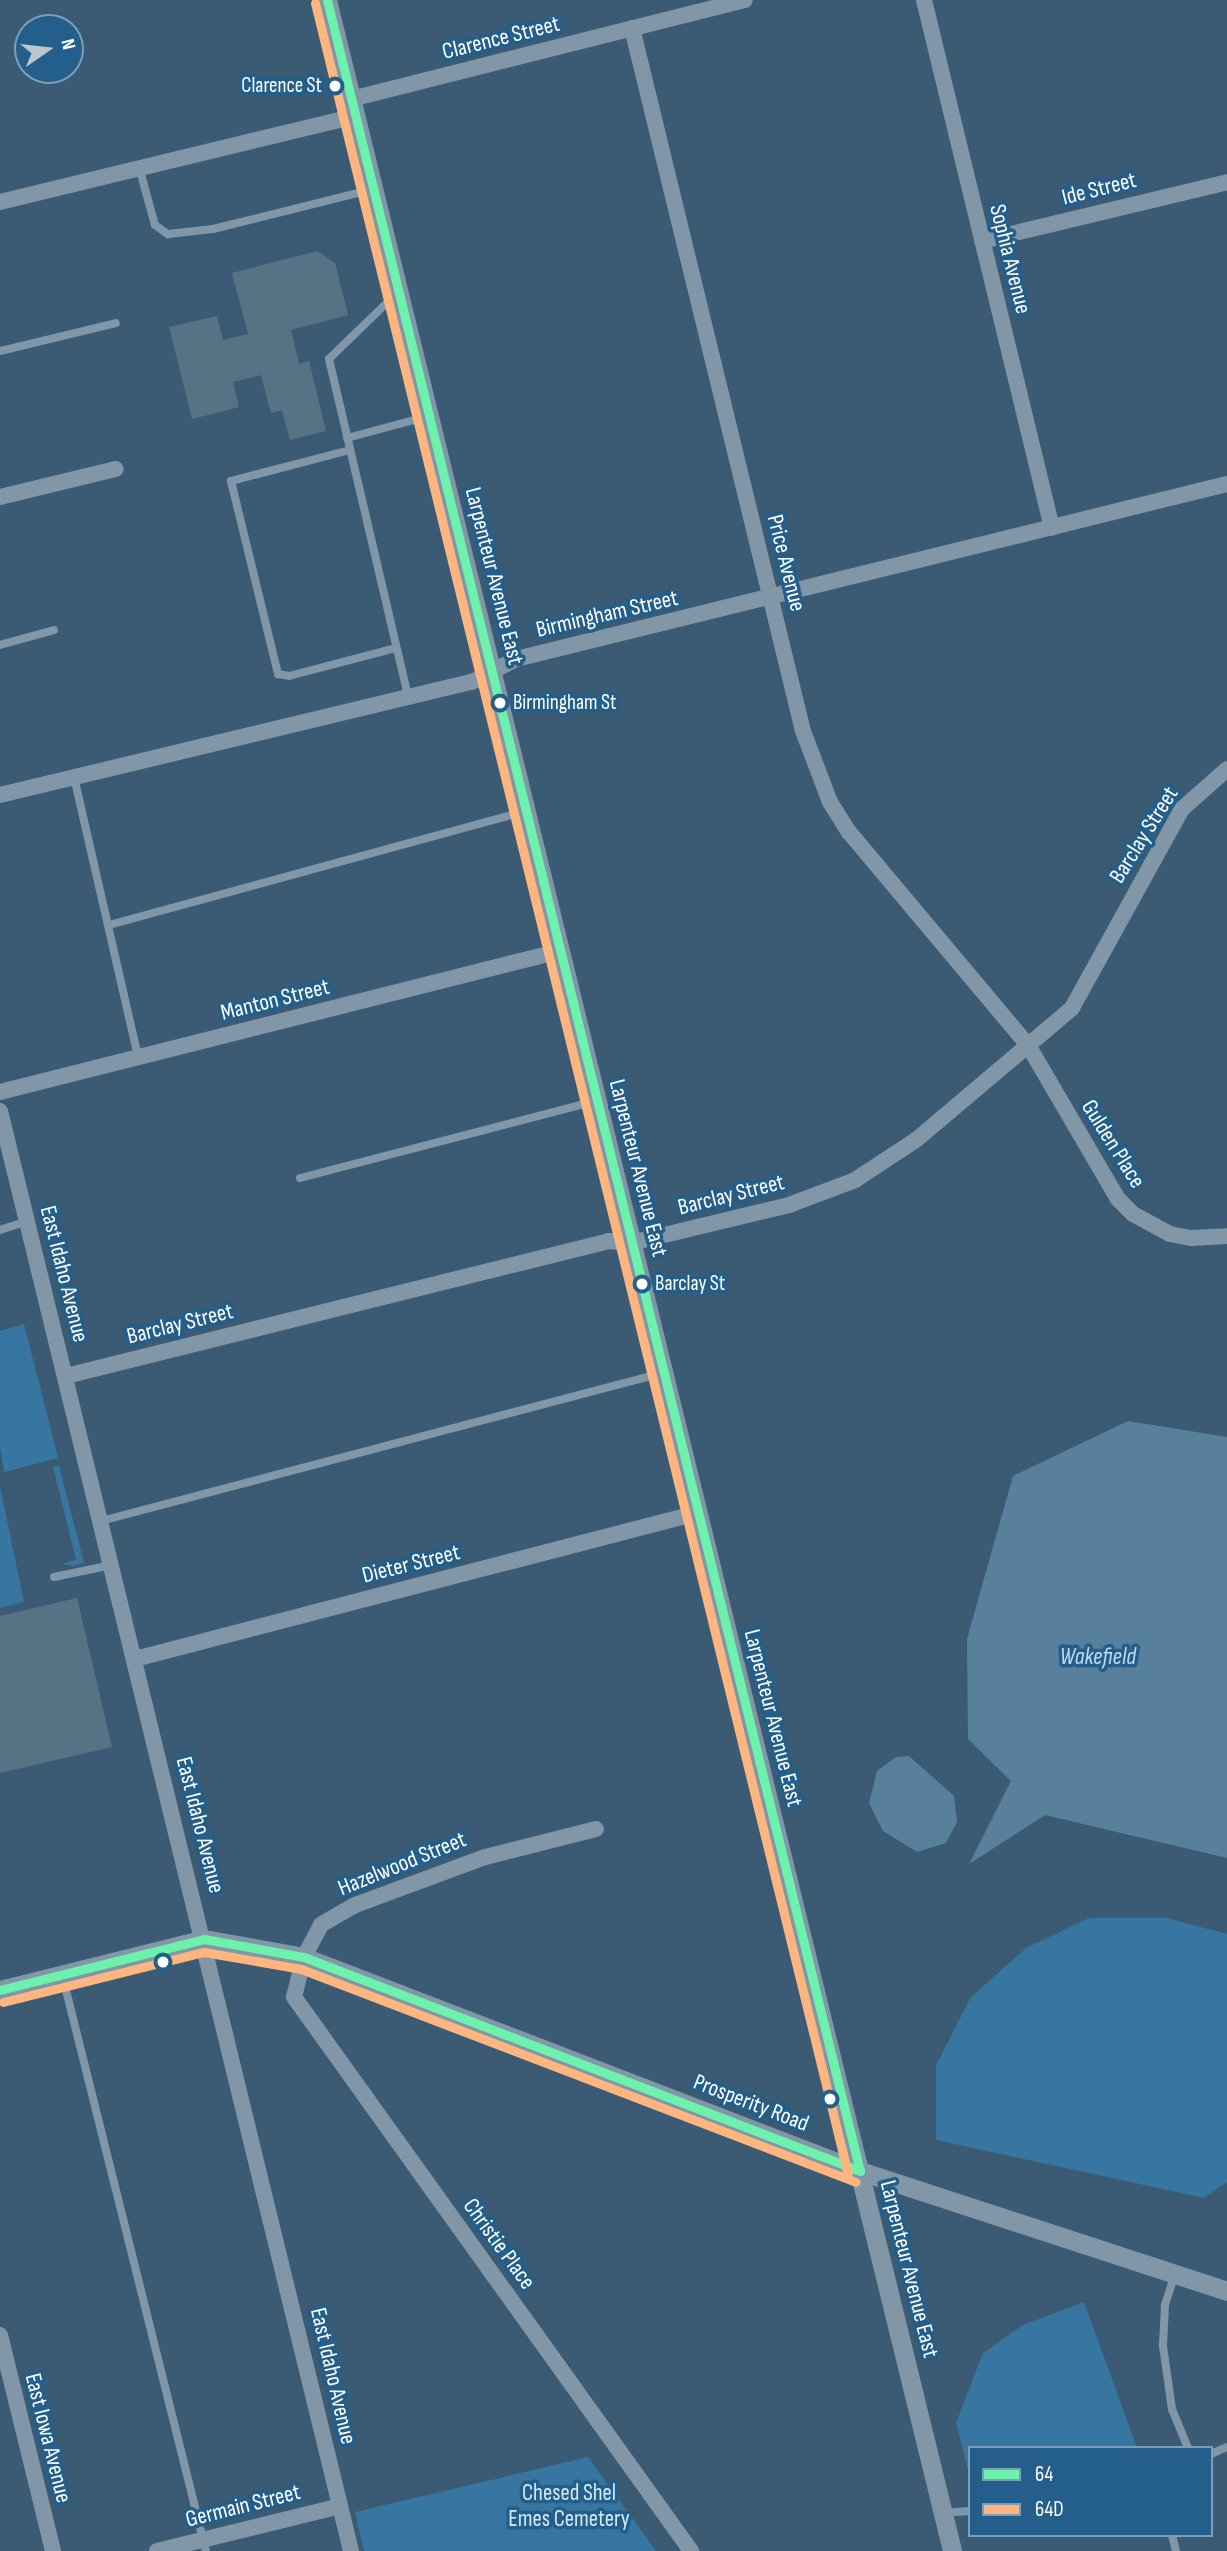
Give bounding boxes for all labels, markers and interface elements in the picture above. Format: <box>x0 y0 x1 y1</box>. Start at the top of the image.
street label: Clarence Street <box>439 10 563 66</box>
north arrow <box>14 14 84 84</box>
text: N <box>56 37 80 52</box>
place label: Clarence St <box>241 73 322 99</box>
marker: Clarence St <box>328 79 342 93</box>
street label: Ide Street <box>1059 166 1139 212</box>
street label: Sophia Avenue <box>983 201 1037 317</box>
street label: Larpenteur Avenue East <box>459 484 529 668</box>
street label: Price Avenue <box>761 512 811 614</box>
street label: Birmingham Street <box>533 584 681 644</box>
place label: Birmingham St <box>513 690 616 716</box>
marker: Birmingham St <box>493 696 507 710</box>
street label: Barclay Street <box>1104 782 1184 888</box>
street label: Manton Street <box>218 973 332 1027</box>
street label: Larpenteur Avenue East <box>603 1076 673 1260</box>
street label: Gulden Place <box>1075 1095 1151 1193</box>
street label: Barclay Street <box>675 1168 787 1222</box>
street label: East Idaho Avenue <box>34 1203 94 1345</box>
place label: Barclay St <box>655 1271 725 1297</box>
marker: Barclay St <box>635 1277 649 1291</box>
street label: Barclay Street <box>124 1297 236 1351</box>
street label: Dieter Street <box>359 1539 463 1589</box>
street label: Larpenteur Avenue East <box>738 1626 808 1810</box>
water label: Wakefield <box>1060 1643 1136 1671</box>
street label: East Idaho Avenue <box>170 1754 230 1896</box>
street label: Hazelwood Street <box>334 1826 470 1902</box>
unlabelled marker <box>156 1955 170 1969</box>
street label: Prosperity Road <box>689 2068 813 2138</box>
unlabelled marker <box>823 2092 837 2106</box>
street label: Larpenteur Avenue East <box>874 2177 944 2361</box>
street label: Christie Place <box>457 2193 541 2295</box>
street label: East Idaho Avenue <box>304 2305 362 2447</box>
street label: East Iowa Avenue <box>19 2370 77 2506</box>
legend <box>968 2446 1213 2537</box>
text: 64 <box>1035 2462 1053 2487</box>
street label: Germain Street <box>183 2478 303 2534</box>
park label: Chesed Shel Emes Cemetery <box>508 2479 630 2533</box>
text: 64D <box>1035 2497 1064 2522</box>

